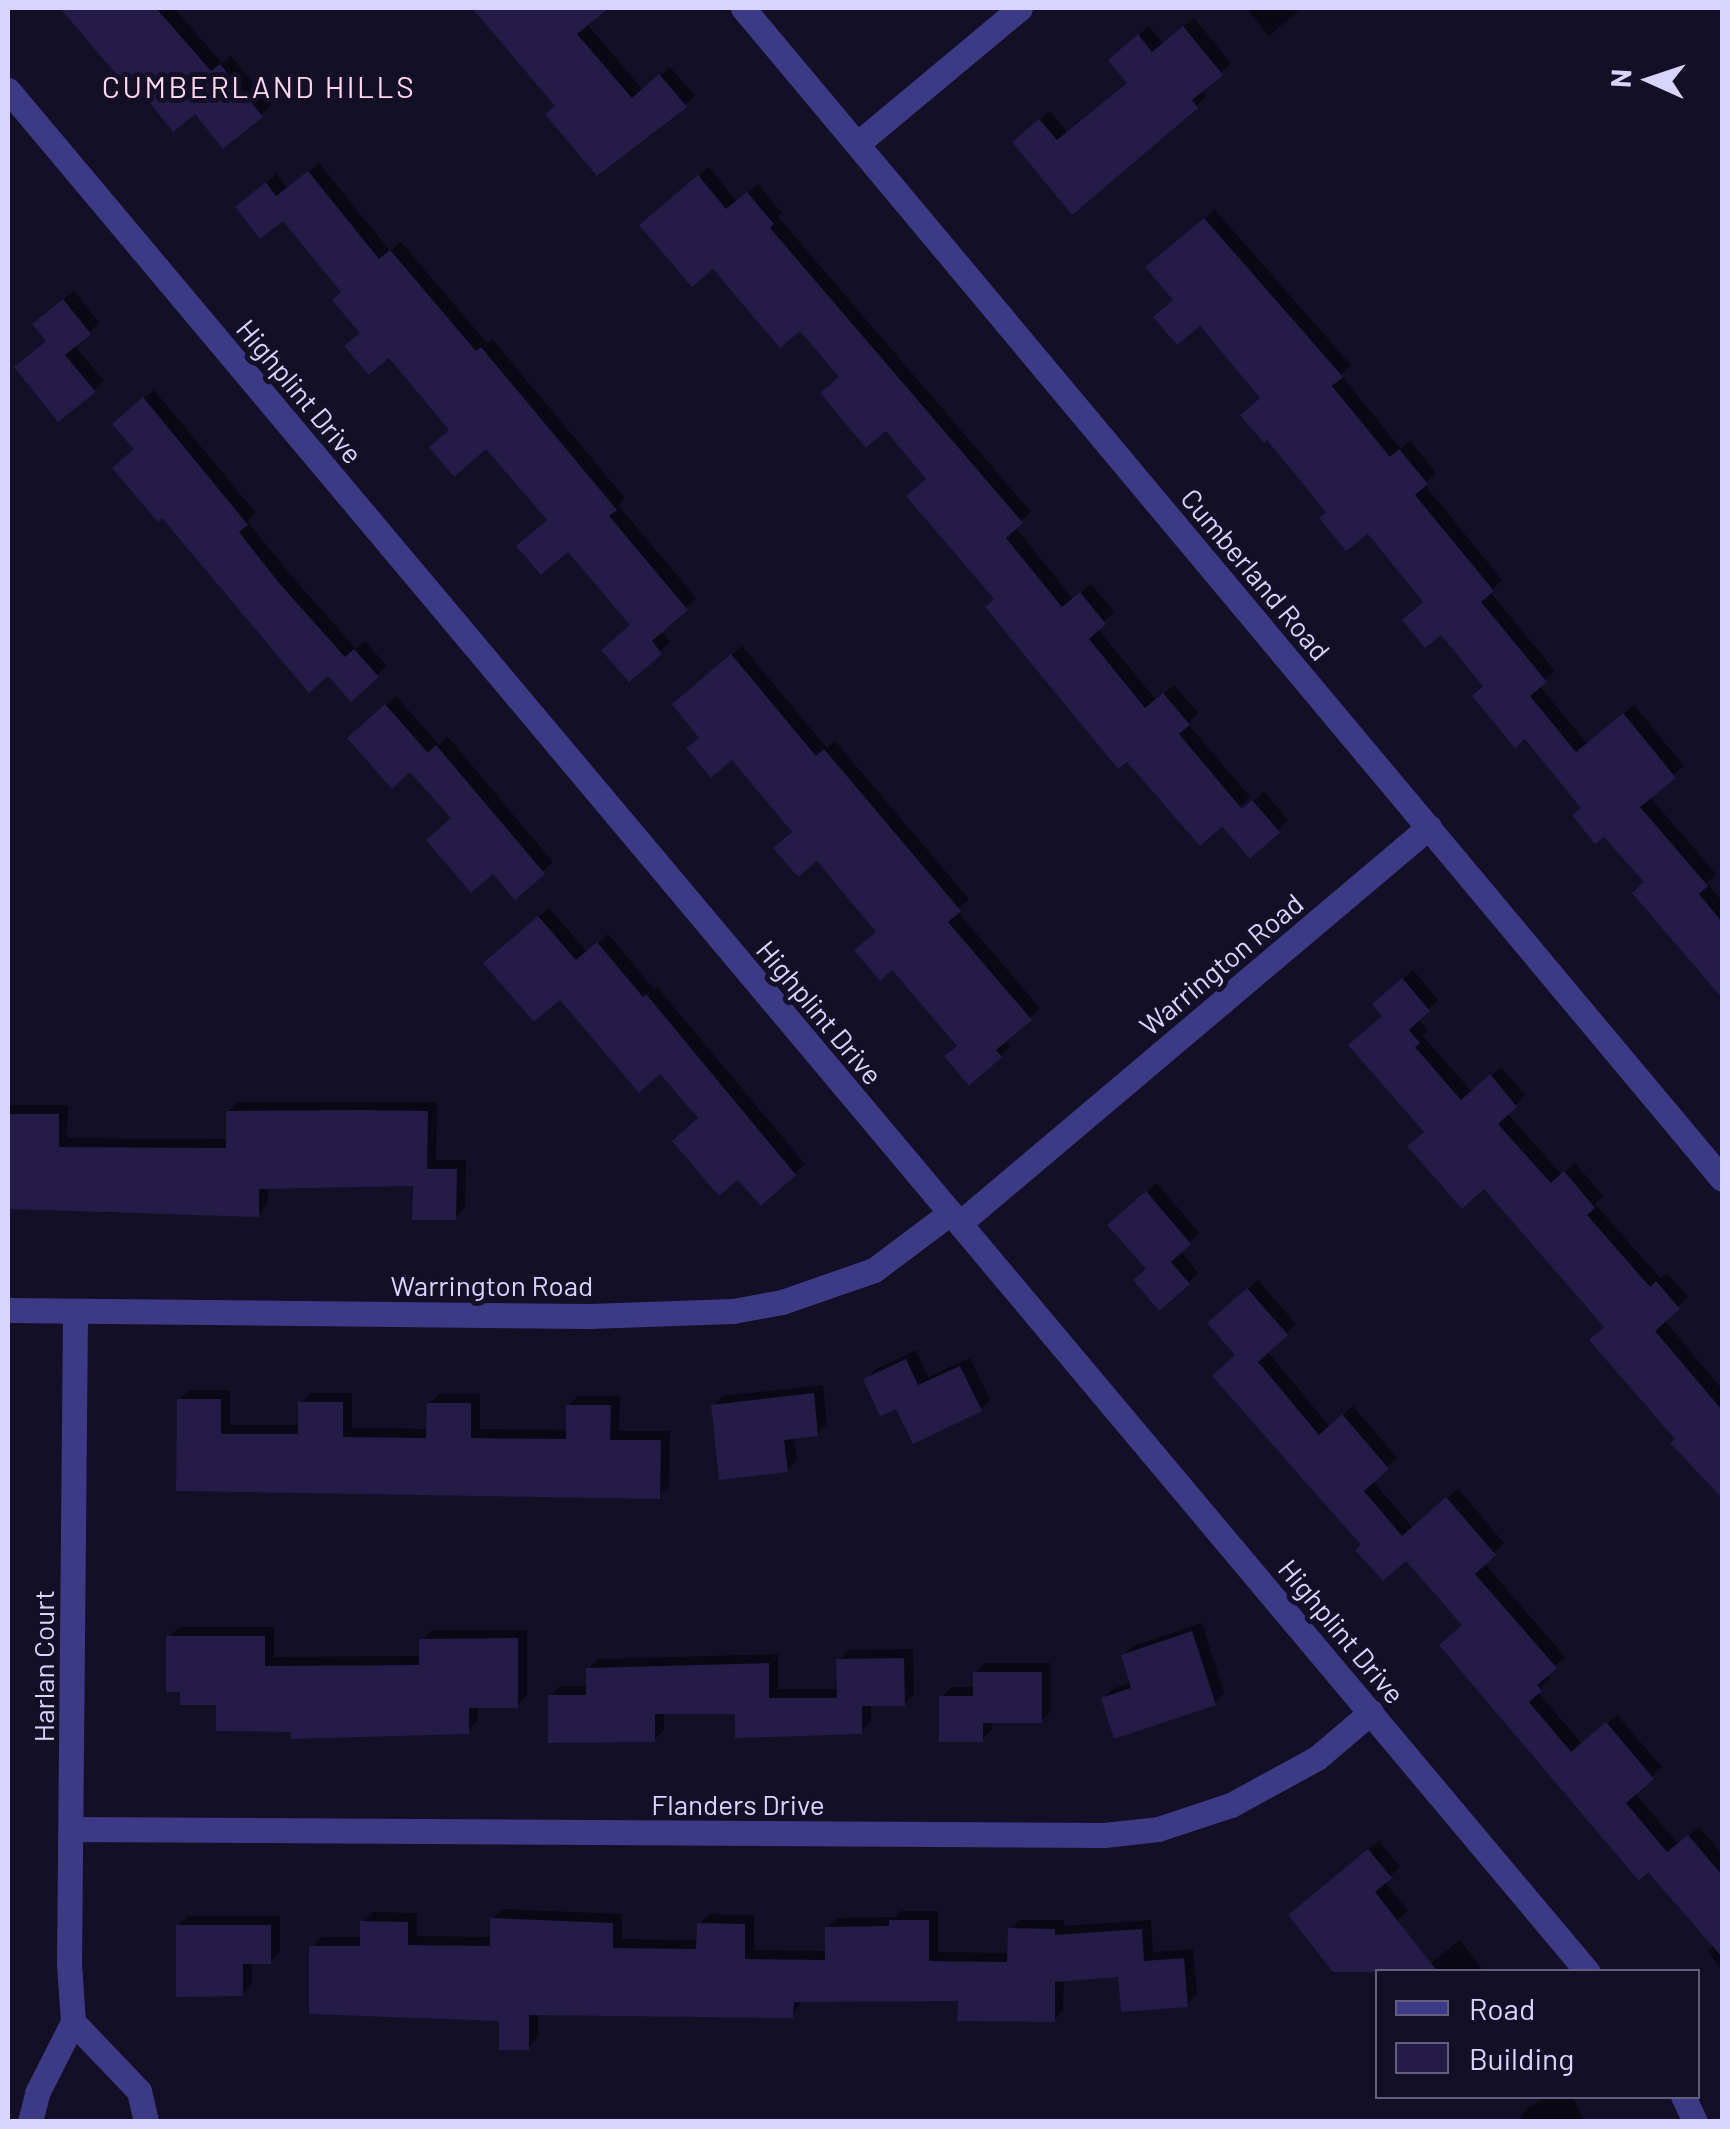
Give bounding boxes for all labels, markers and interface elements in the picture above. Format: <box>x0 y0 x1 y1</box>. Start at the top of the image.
north arrow <box>1600 30 1700 130</box>
district label: CUMBERLAND HILLS <box>102 68 416 104</box>
text: N <box>1603 68 1638 89</box>
street label: Highplint Drive <box>230 312 370 470</box>
street label: Cumberland Road <box>1174 481 1338 667</box>
street label: Warrington Road <box>1133 886 1309 1042</box>
street label: Highplint Drive <box>750 933 890 1091</box>
street label: Warrington Road <box>391 1268 593 1302</box>
street label: Highplint Drive <box>1272 1552 1412 1710</box>
street label: Harlan Court <box>26 1590 60 1742</box>
street label: Flanders Drive <box>651 1787 825 1821</box>
legend <box>1375 1969 1700 2099</box>
text: Road <box>1469 1990 1535 2026</box>
text: Building <box>1469 2040 1574 2076</box>

